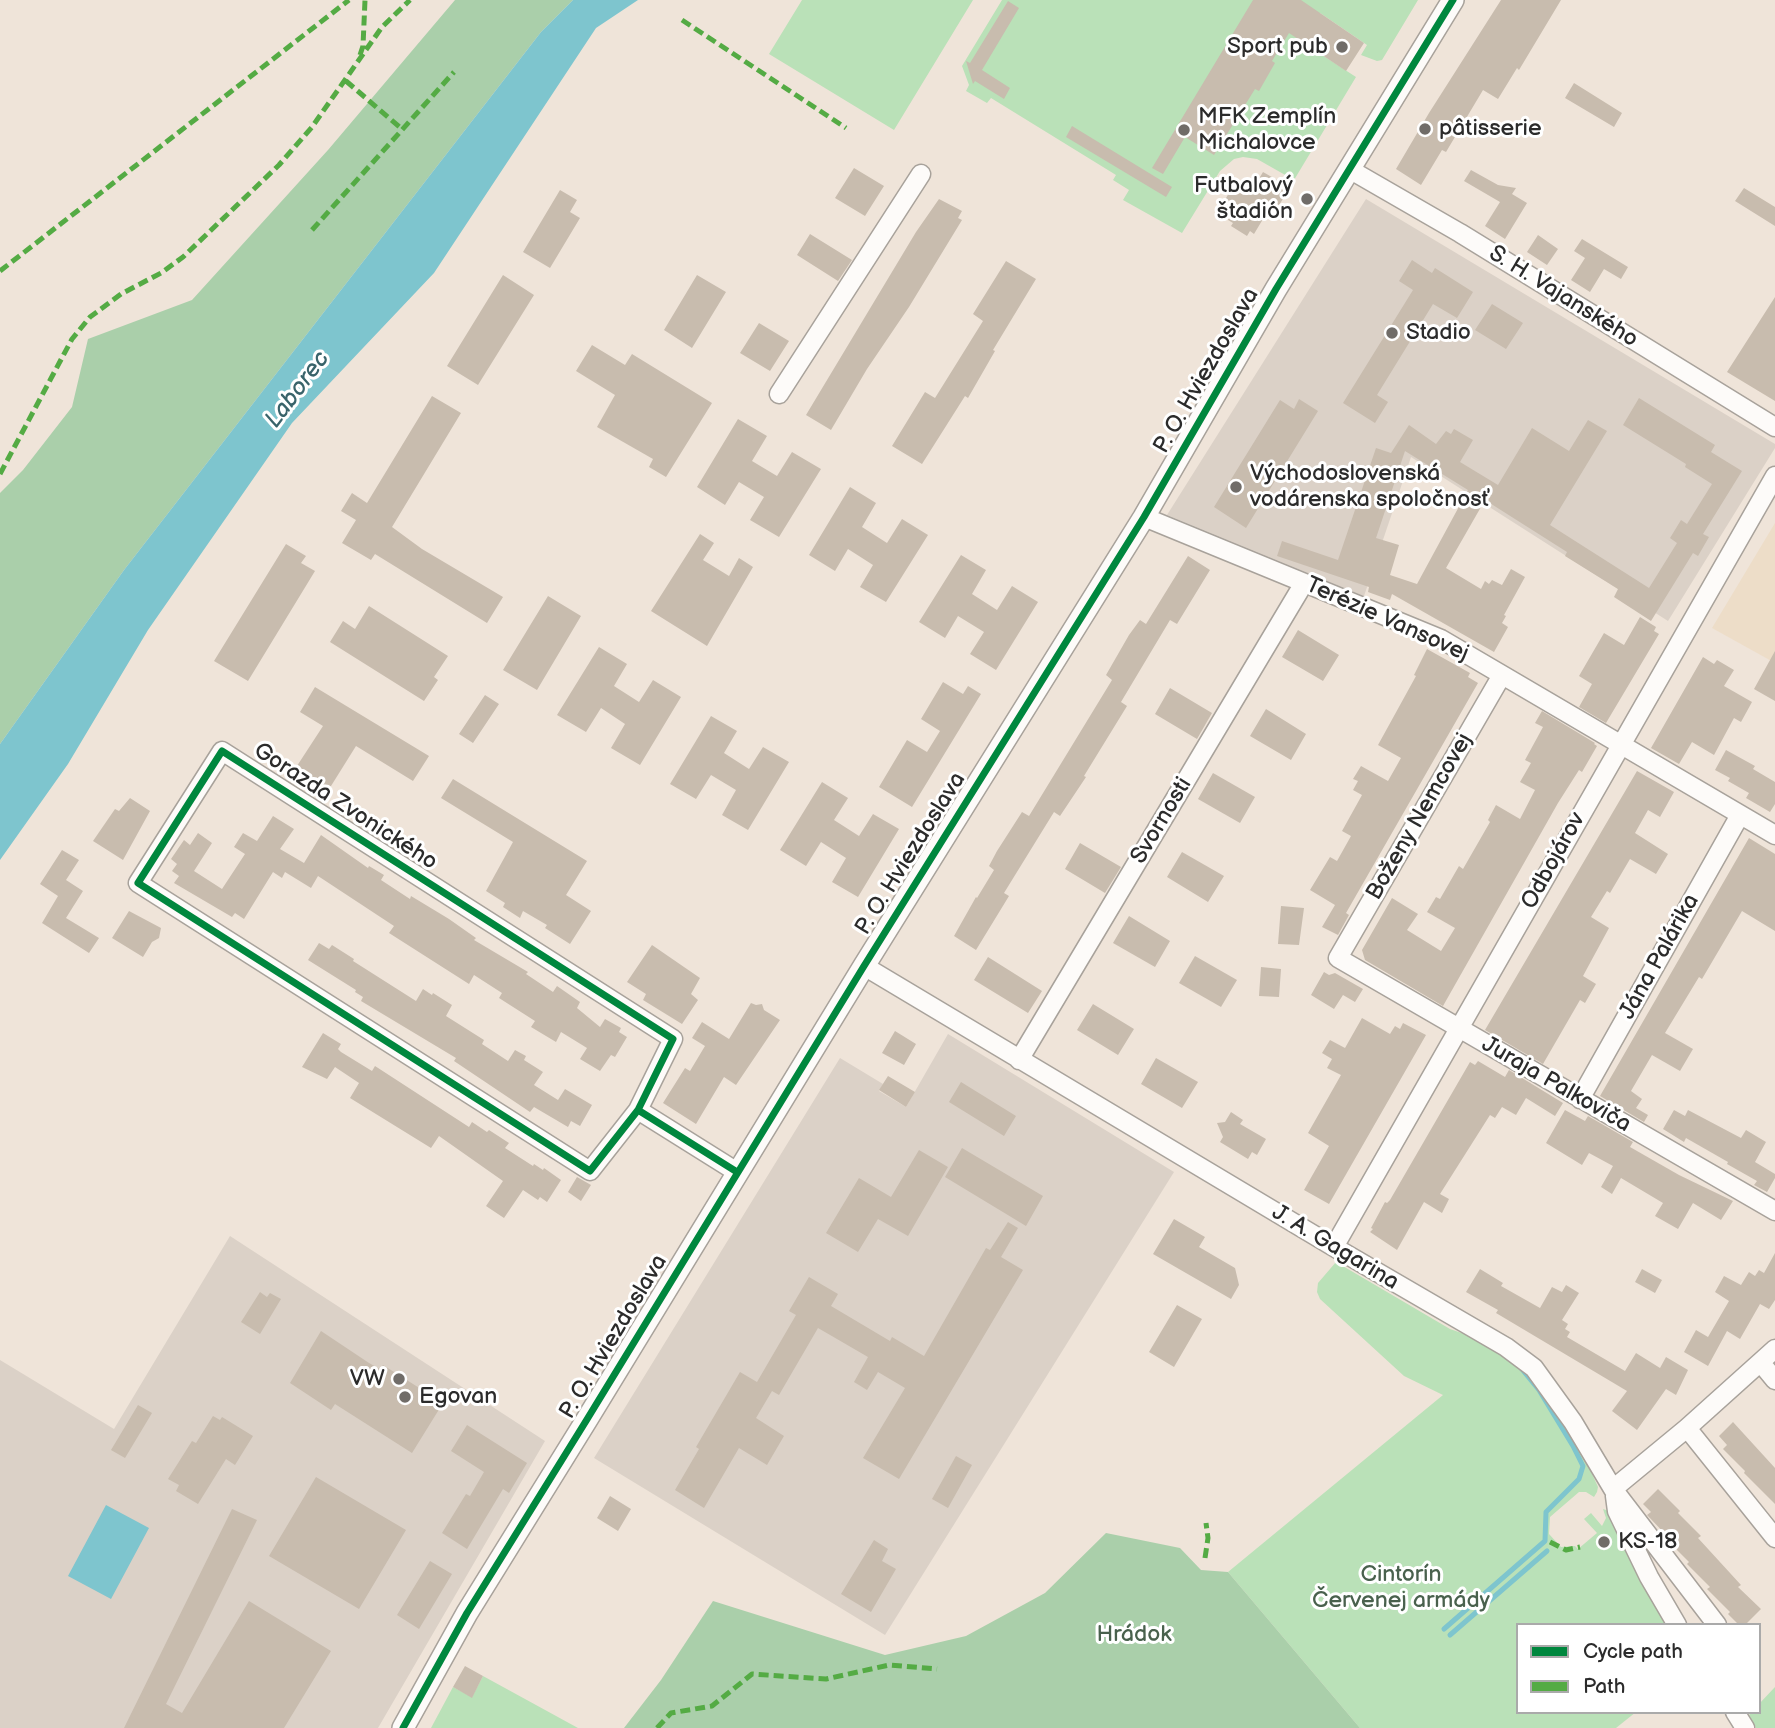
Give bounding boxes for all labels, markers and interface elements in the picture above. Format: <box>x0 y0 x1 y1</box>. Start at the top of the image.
place label: Sport pub <box>1227 33 1328 61</box>
marker: Sport pub <box>1334 39 1350 55</box>
place label: MFK Zemplín Michalovce <box>1198 103 1336 157</box>
place label: pâtisserie <box>1439 115 1542 143</box>
marker: pâtisserie <box>1417 121 1433 137</box>
marker: MFK Zemplín Michalovce <box>1176 122 1192 138</box>
place label: Futbalový štadión <box>1194 172 1293 226</box>
marker: Futbalový štadión <box>1299 191 1315 207</box>
street label: S. H. Vajanského <box>1483 240 1643 354</box>
street label: P. O. Hviezdoslava <box>1148 283 1266 459</box>
place label: Stadio <box>1406 319 1471 347</box>
marker: Stadio <box>1384 325 1400 341</box>
water label: Laborec <box>260 346 336 434</box>
place label: Východoslovenská vodárenska spoločnosť <box>1250 460 1489 514</box>
marker: Východoslovenská vodárenska spoločnosť <box>1228 479 1244 495</box>
street label: Terézie Vansovej <box>1301 572 1473 668</box>
street label: Boženy Nemcovej <box>1361 729 1479 905</box>
street label: Gorazda Zvonického <box>248 737 442 877</box>
street label: P. O. Hviezdoslava <box>850 768 972 940</box>
street label: Svornosti <box>1125 773 1199 869</box>
street label: Odbojárov <box>1516 808 1592 914</box>
street label: Jána Palárika <box>1614 890 1706 1024</box>
street label: Juraja Palkoviča <box>1477 1031 1635 1139</box>
street label: J. A. Gagarina <box>1267 1199 1403 1297</box>
street label: P. O. Hviezdoslava <box>554 1250 674 1424</box>
place label: VW <box>350 1365 385 1393</box>
marker: VW <box>391 1371 407 1387</box>
place label: Egovan <box>419 1383 497 1411</box>
marker: Egovan <box>397 1389 413 1405</box>
place label: KS-18 <box>1618 1528 1677 1556</box>
marker: KS-18 <box>1596 1534 1612 1550</box>
park label: Cintorín Červenej armády <box>1312 1561 1490 1615</box>
park label: Hrádok <box>1096 1621 1172 1649</box>
legend <box>1516 1623 1761 1714</box>
text: Cycle path <box>1583 1639 1683 1664</box>
text: Path <box>1583 1674 1625 1699</box>

